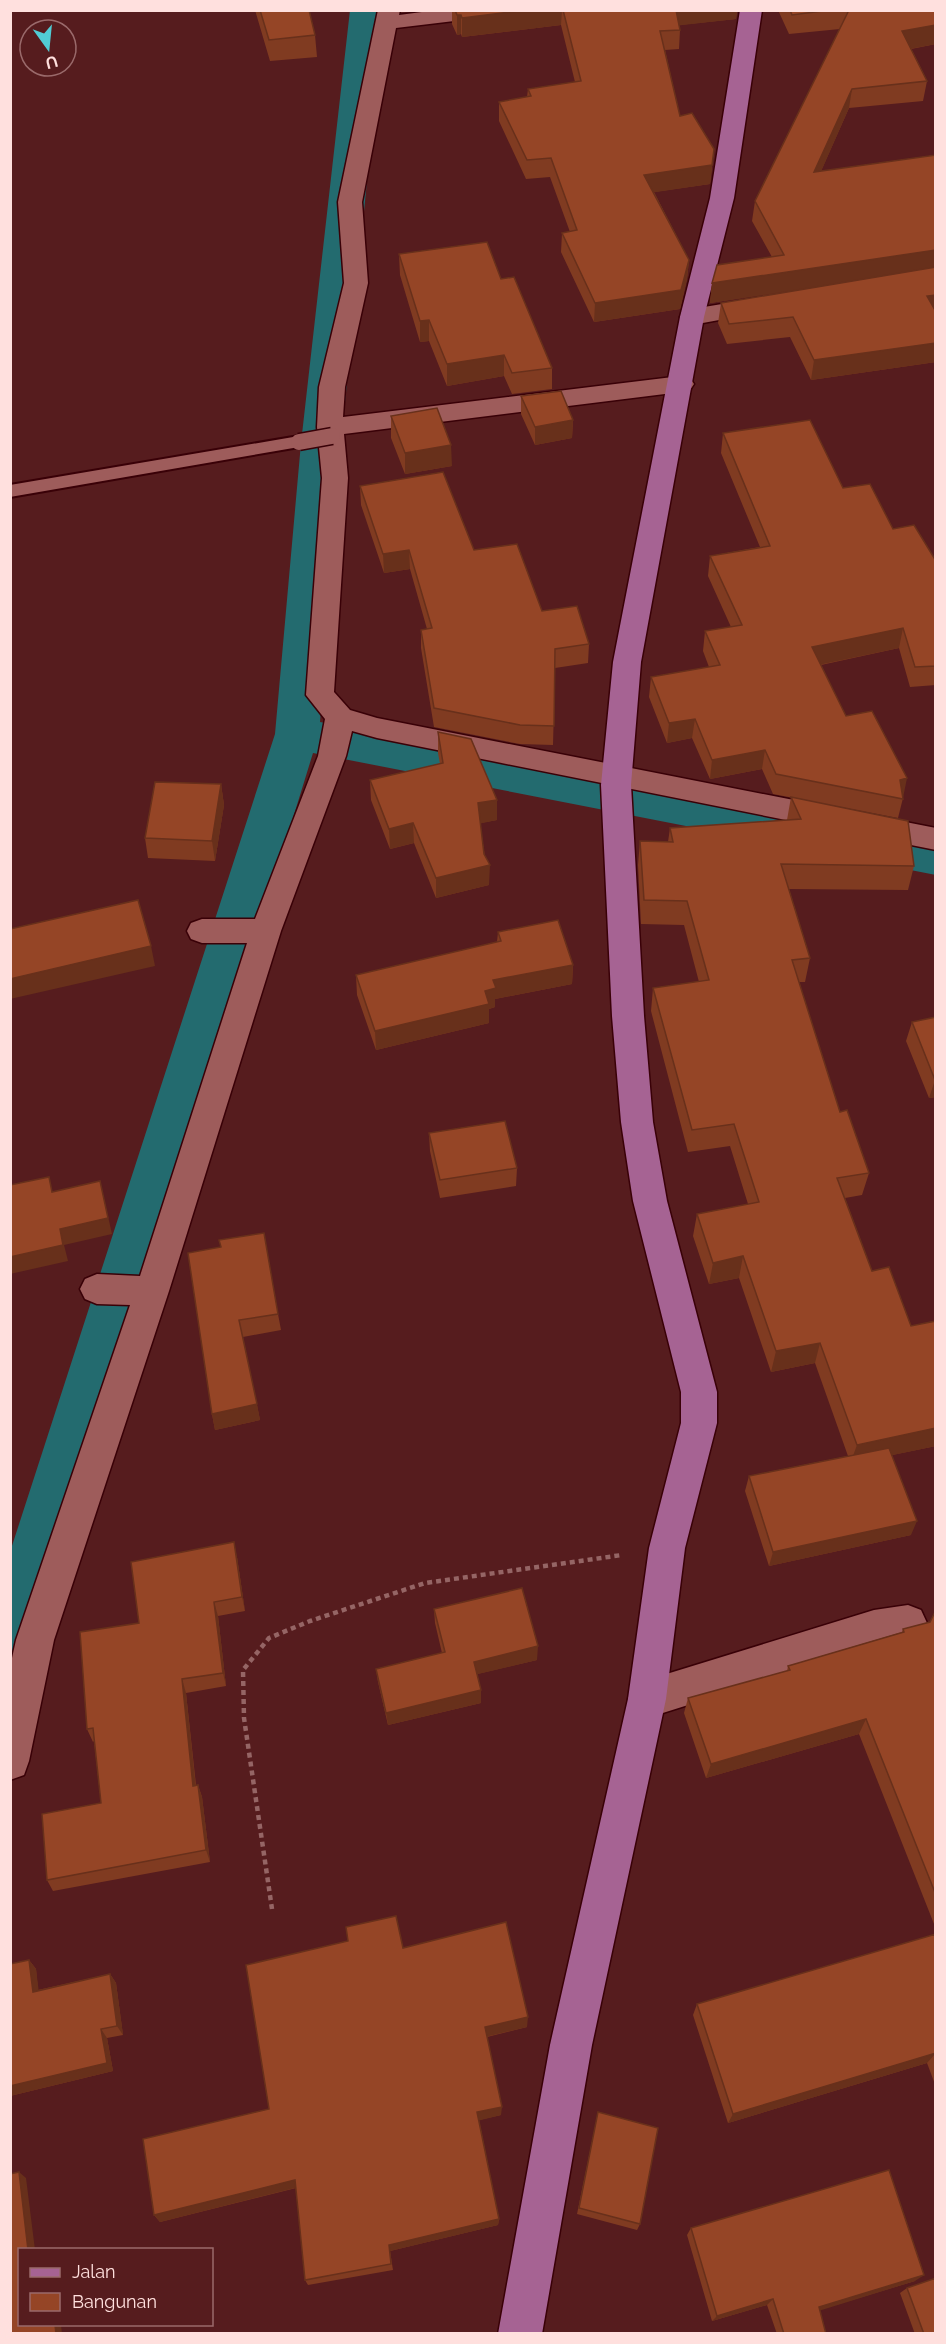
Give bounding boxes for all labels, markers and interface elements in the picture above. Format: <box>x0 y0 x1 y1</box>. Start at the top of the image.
north arrow <box>18 18 78 78</box>
text: U <box>43 51 60 73</box>
legend <box>18 2248 213 2326</box>
text: Jalan <box>72 2261 116 2282</box>
text: Bangunan <box>72 2291 157 2312</box>

